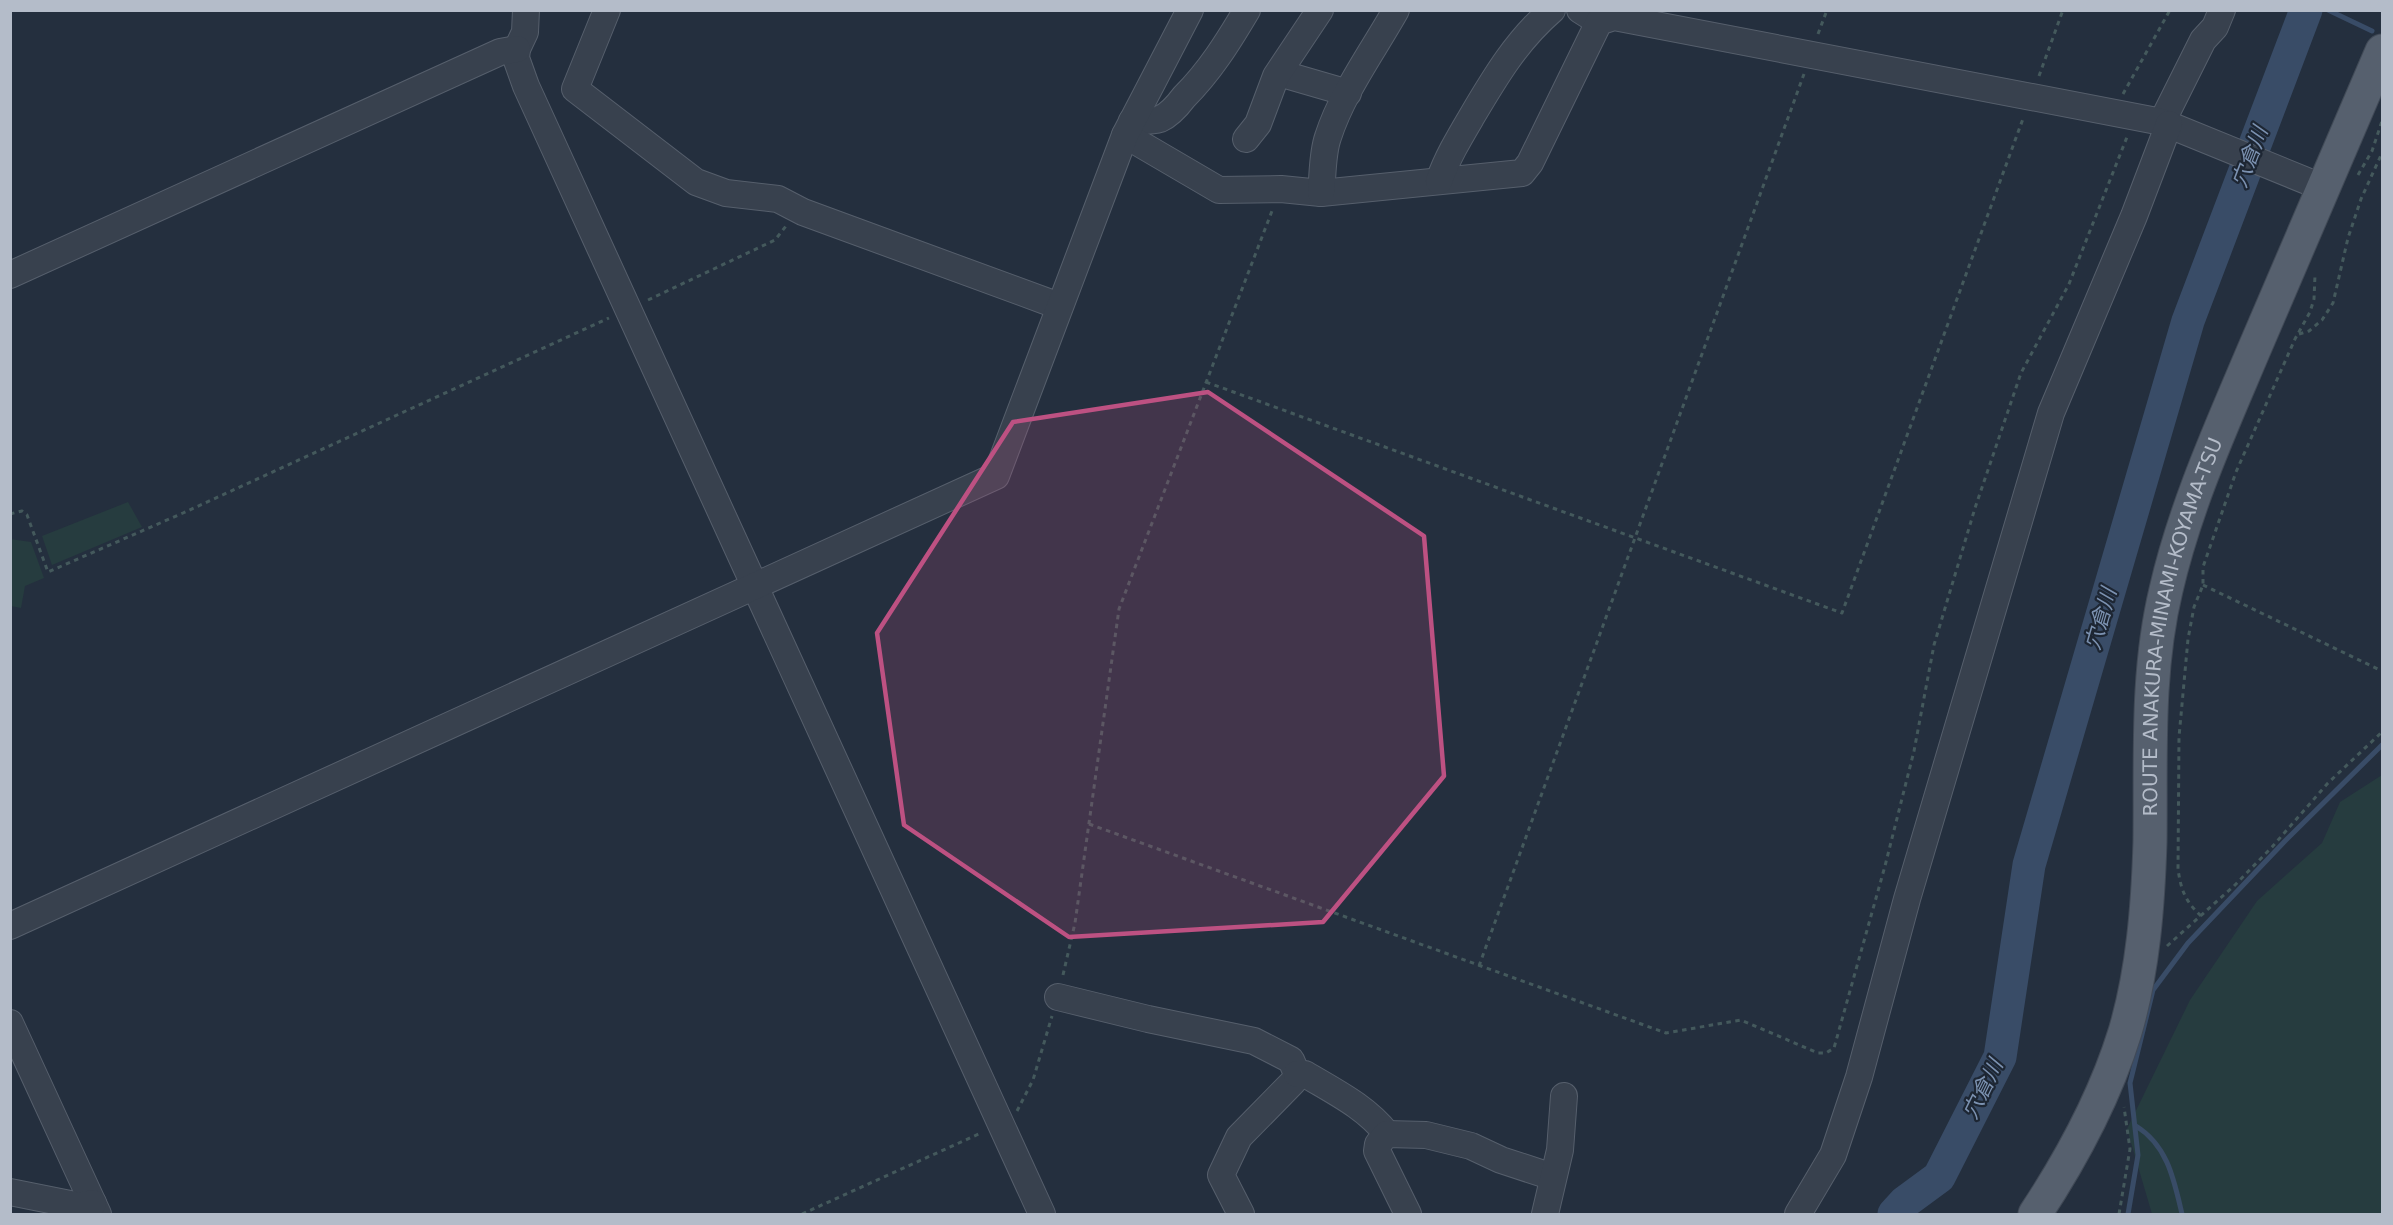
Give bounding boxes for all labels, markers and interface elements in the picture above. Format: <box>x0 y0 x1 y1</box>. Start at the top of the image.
water label: 穴倉川 <box>2228 121 2273 191</box>
street label: ROUTE ANAKURA-MINAMI-KOYAMA-TSU <box>2138 434 2228 817</box>
water label: 穴倉川 <box>2081 583 2122 653</box>
water label: 穴倉川 <box>1958 1054 2008 1123</box>

